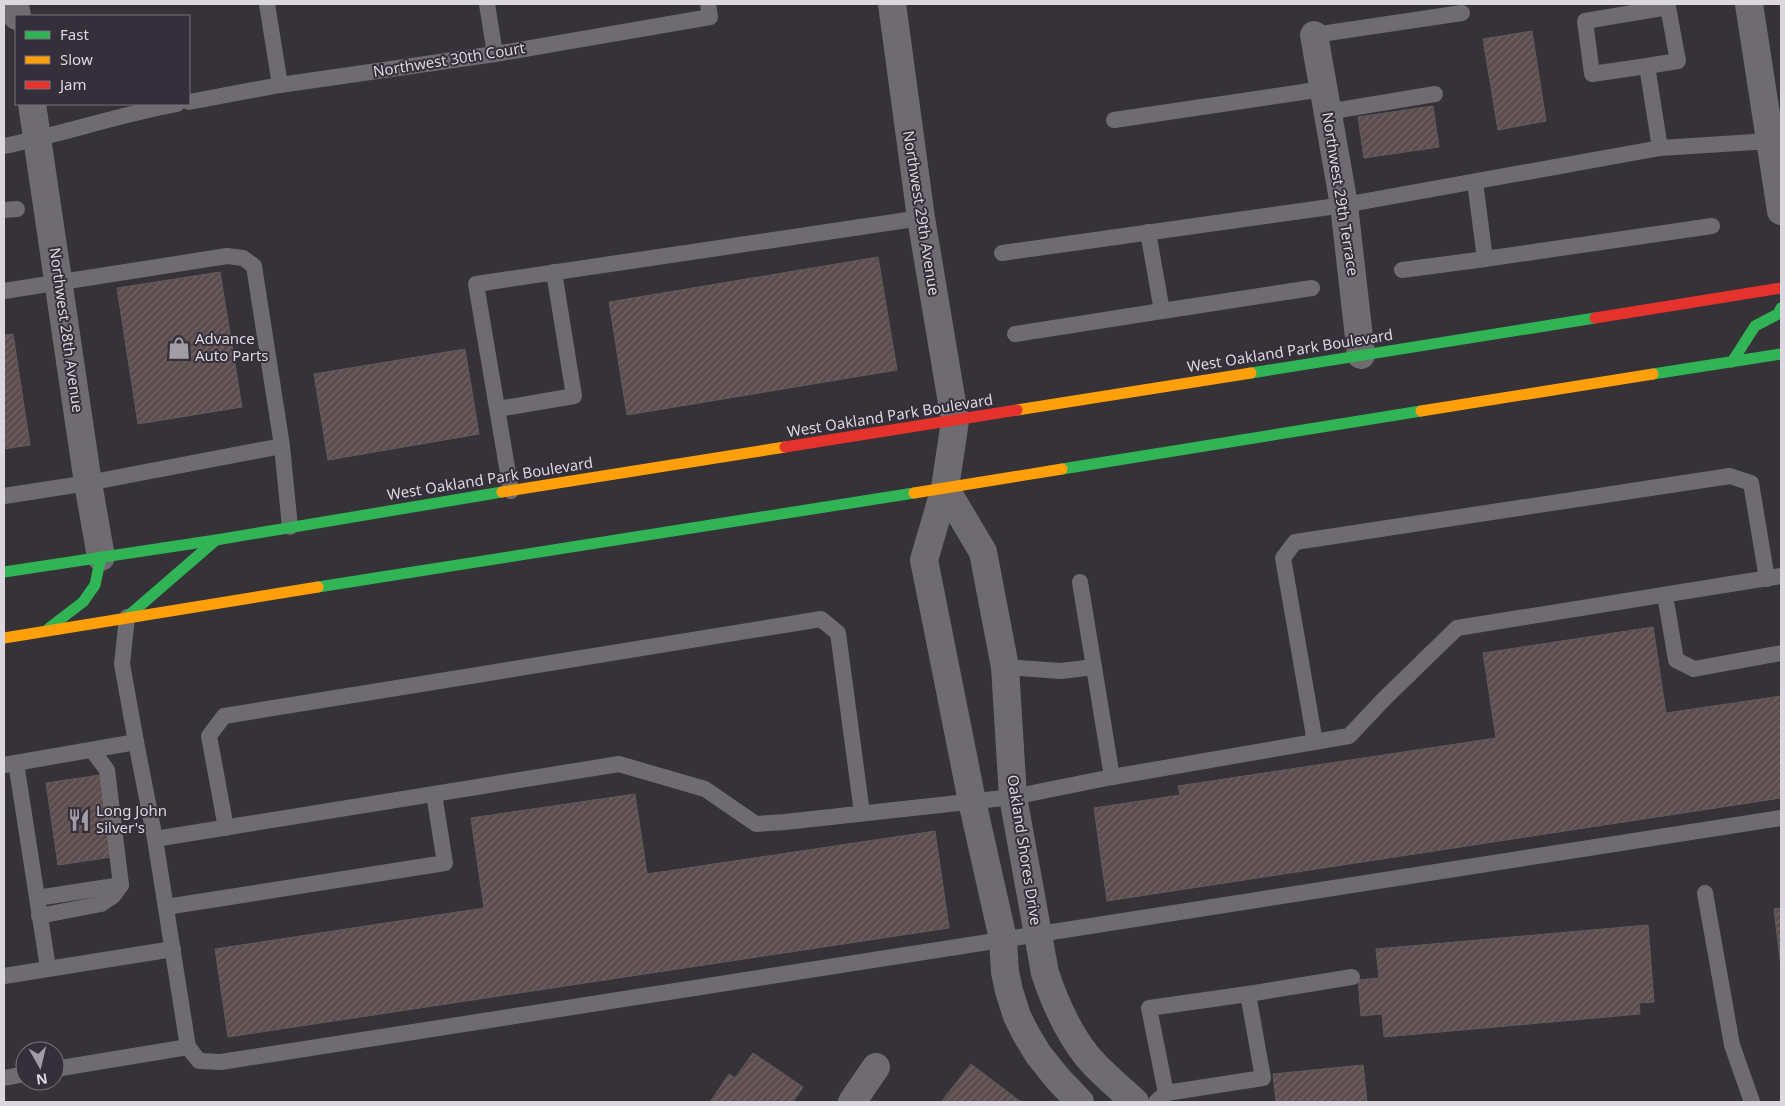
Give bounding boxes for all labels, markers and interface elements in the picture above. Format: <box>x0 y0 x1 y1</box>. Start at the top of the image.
legend <box>15 15 190 105</box>
text: Fast <box>60 24 89 44</box>
street label: Northwest 30th Court <box>372 37 527 81</box>
text: Slow <box>60 49 93 69</box>
text: Jam <box>58 74 87 94</box>
street label: Northwest 29th Terrace <box>1318 110 1364 277</box>
street label: Northwest 29th Avenue <box>899 129 945 297</box>
street label: Northwest 28th Avenue <box>45 246 88 414</box>
street label: West Oakland Park Boulevard <box>1185 324 1394 376</box>
place label: Advance Auto Parts <box>195 328 269 365</box>
shop icon: Advance Auto Parts <box>166 335 192 361</box>
street label: West Oakland Park Boulevard <box>785 389 994 441</box>
street label: West Oakland Park Boulevard <box>385 452 594 504</box>
street label: Oakland Shores Drive <box>1003 773 1047 926</box>
place label: Long John Silver's <box>96 800 167 837</box>
restaurant icon: Long John Silver's <box>66 807 92 833</box>
north arrow <box>15 1041 65 1091</box>
text: N <box>35 1069 49 1090</box>

